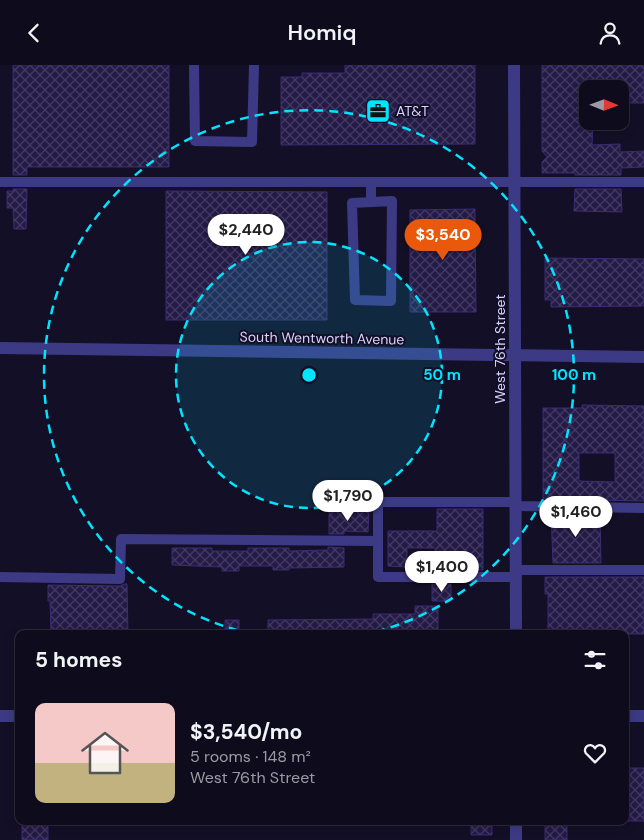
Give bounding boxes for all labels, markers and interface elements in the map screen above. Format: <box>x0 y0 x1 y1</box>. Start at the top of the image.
text: Homiq <box>287 18 357 47</box>
icon: back <box>20 19 48 47</box>
icon: person <box>596 19 624 47</box>
north arrow <box>579 80 629 130</box>
map controls <box>579 80 629 130</box>
office icon: AT&T <box>365 98 391 124</box>
place label: AT&T <box>396 102 429 120</box>
pin: $2,440 <box>205 213 287 256</box>
text: $2,440 <box>219 219 273 240</box>
pin: $3,540 <box>402 219 484 261</box>
text: $3,540 <box>416 224 470 245</box>
street label: West 76th Street <box>491 294 509 404</box>
street label: South Wentworth Avenue <box>239 328 405 348</box>
text: 50 m <box>423 365 461 385</box>
text: 100 m <box>552 365 596 385</box>
centre of rings <box>300 366 318 384</box>
pin: $1,790 <box>307 479 389 522</box>
text: $1,790 <box>323 485 373 506</box>
pin: $1,460 <box>535 495 617 538</box>
text: $1,460 <box>550 501 602 522</box>
pin: $1,400 <box>401 551 483 593</box>
text: $1,400 <box>416 556 468 577</box>
text: 5 homes <box>35 646 122 674</box>
icon: filters <box>581 646 609 674</box>
text: $3,540/mo <box>190 718 302 746</box>
icon: home <box>75 723 135 783</box>
icon: heart <box>581 739 609 767</box>
text: 5 rooms · 148 m² <box>190 746 311 767</box>
text: West 76th Street <box>190 767 315 788</box>

